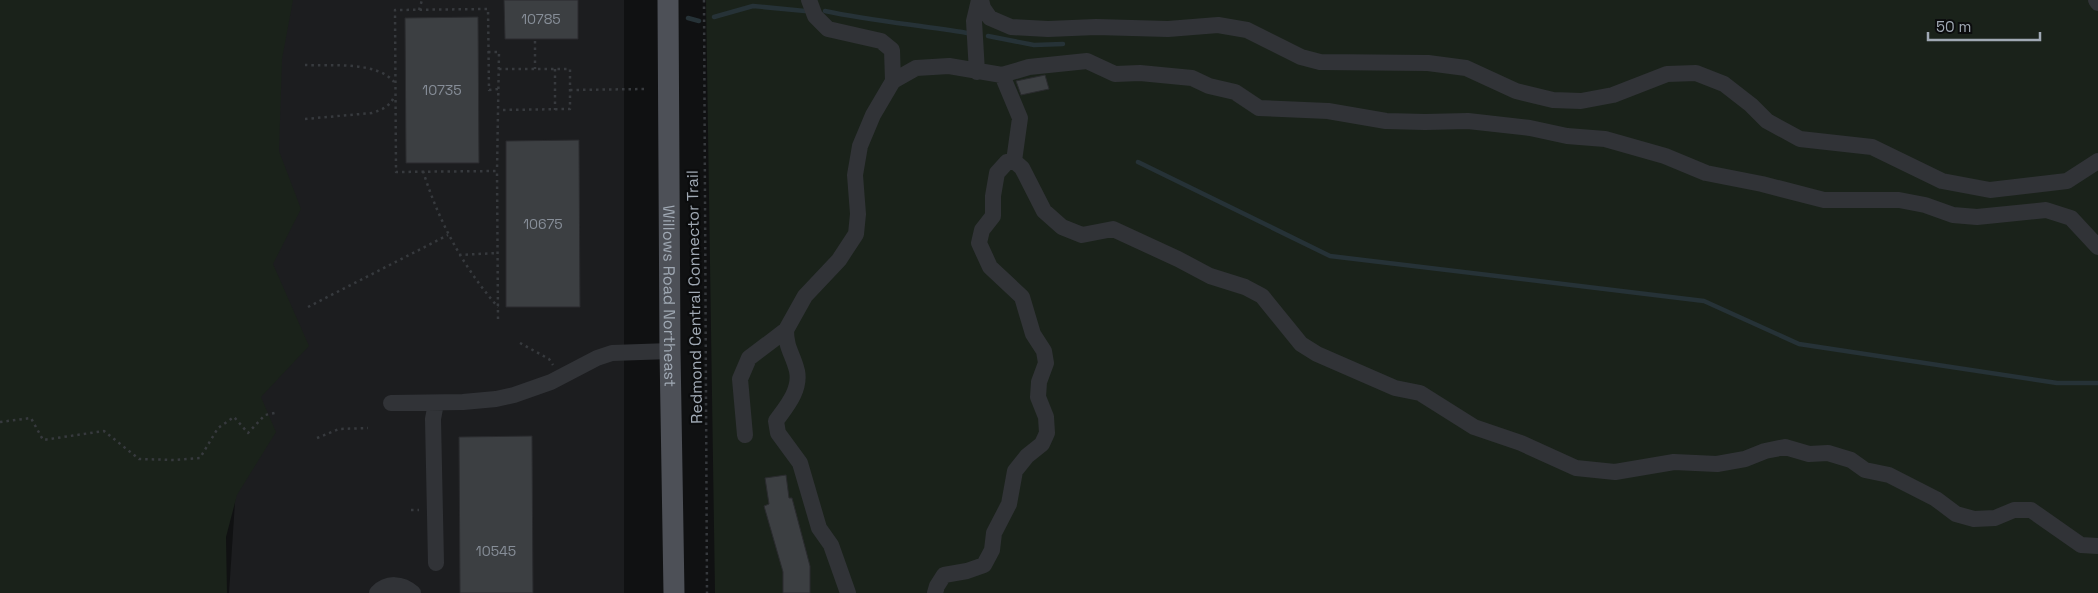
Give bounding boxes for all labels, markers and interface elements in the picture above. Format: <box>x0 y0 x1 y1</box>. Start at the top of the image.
house number: 10785 <box>521 10 561 28</box>
scale bar <box>1928 10 2040 42</box>
text: 50 m <box>1936 17 1971 36</box>
house number: 10735 <box>422 81 462 99</box>
street label: Redmond Central Connector Trail <box>682 170 707 424</box>
street label: Willows Road Northeast <box>658 205 681 387</box>
house number: 10675 <box>523 215 563 233</box>
house number: 10545 <box>476 542 516 560</box>

